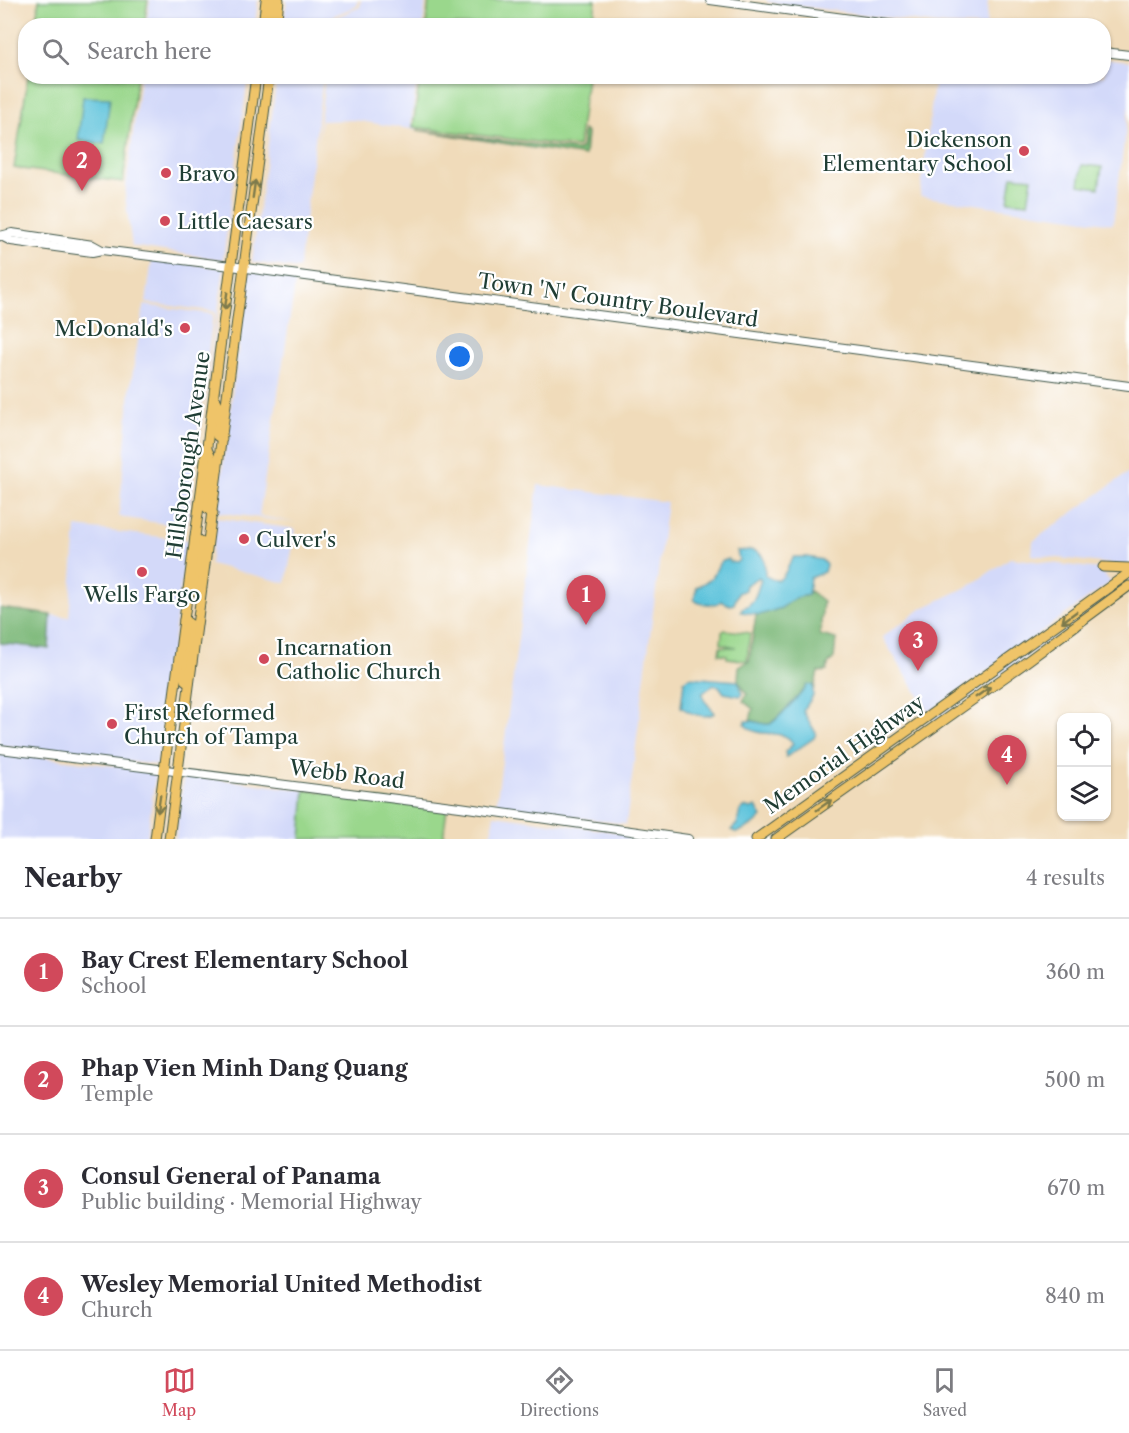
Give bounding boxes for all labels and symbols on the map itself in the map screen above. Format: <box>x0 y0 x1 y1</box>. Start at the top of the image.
place label: Dickenson Elementary School <box>822 127 1012 176</box>
pin: 2 <box>62 142 101 191</box>
marker: Dickenson Elementary School <box>1017 144 1031 158</box>
place label: Bravo <box>178 161 236 186</box>
marker: Bravo <box>159 166 173 180</box>
one-way arrow <box>249 179 260 199</box>
place label: Little Caesars <box>177 209 313 234</box>
marker: Little Caesars <box>158 214 172 228</box>
street label: Town 'N' Country Boulevard <box>476 268 760 332</box>
one-way arrow <box>221 291 232 310</box>
place label: McDonald's <box>55 316 173 341</box>
marker: McDonald's <box>178 321 192 335</box>
your location <box>445 342 474 371</box>
street label: Hillsborough Avenue <box>161 349 215 561</box>
place label: Culver's <box>256 527 336 552</box>
marker: Culver's <box>237 532 251 546</box>
marker: Wells Fargo <box>135 565 149 579</box>
pin: 1 <box>566 576 606 625</box>
place label: Wells Fargo <box>83 582 200 607</box>
one-way arrow <box>1061 610 1077 623</box>
pin: 3 <box>898 622 938 671</box>
place label: Incarnation Catholic Church <box>276 635 441 684</box>
marker: Incarnation Catholic Church <box>257 652 271 666</box>
one-way arrow <box>974 686 990 698</box>
street label: Memorial Highway <box>759 689 929 819</box>
place label: First Reformed Church of Tampa <box>124 700 299 749</box>
marker: First Reformed Church of Tampa <box>105 717 119 731</box>
pin: 4 <box>988 736 1026 785</box>
street label: Webb Road <box>287 754 406 793</box>
one-way arrow <box>154 794 165 813</box>
one-way arrow <box>815 799 831 811</box>

